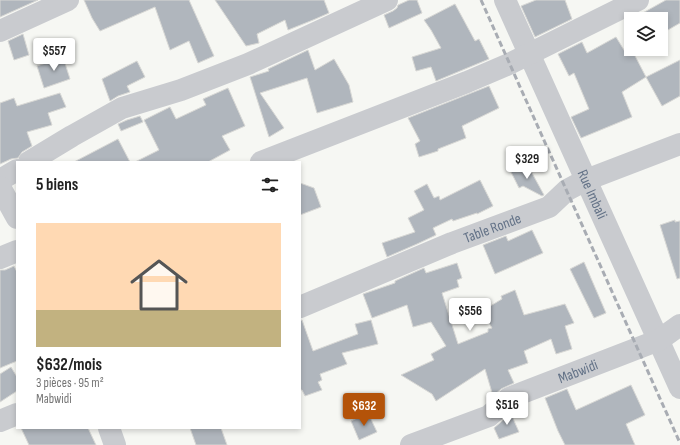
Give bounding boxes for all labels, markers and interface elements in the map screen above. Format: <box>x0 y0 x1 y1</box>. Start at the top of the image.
map controls <box>624 12 668 56</box>
button: layers <box>624 12 668 56</box>
pin: $557 <box>30 38 78 72</box>
text: $557 <box>42 43 66 59</box>
pin: $329 <box>503 146 551 180</box>
text: $329 <box>515 151 539 167</box>
street label: Rue Imbali <box>573 167 611 222</box>
icon: filters <box>259 174 281 196</box>
text: 5 biens <box>36 175 78 195</box>
street label: Table Ronde <box>461 209 524 248</box>
icon: home <box>123 249 195 321</box>
pin: $556 <box>446 298 494 332</box>
text: $556 <box>458 303 482 319</box>
text: $632/mois <box>36 355 102 375</box>
street label: Mabwidi <box>555 355 601 388</box>
text: 3 pièces · 95 m² <box>36 375 104 391</box>
text: Mabwidi <box>36 391 72 407</box>
pin: $516 <box>483 392 531 426</box>
pin: $632 <box>340 393 388 427</box>
text: $516 <box>495 397 519 413</box>
text: $632 <box>352 398 376 414</box>

